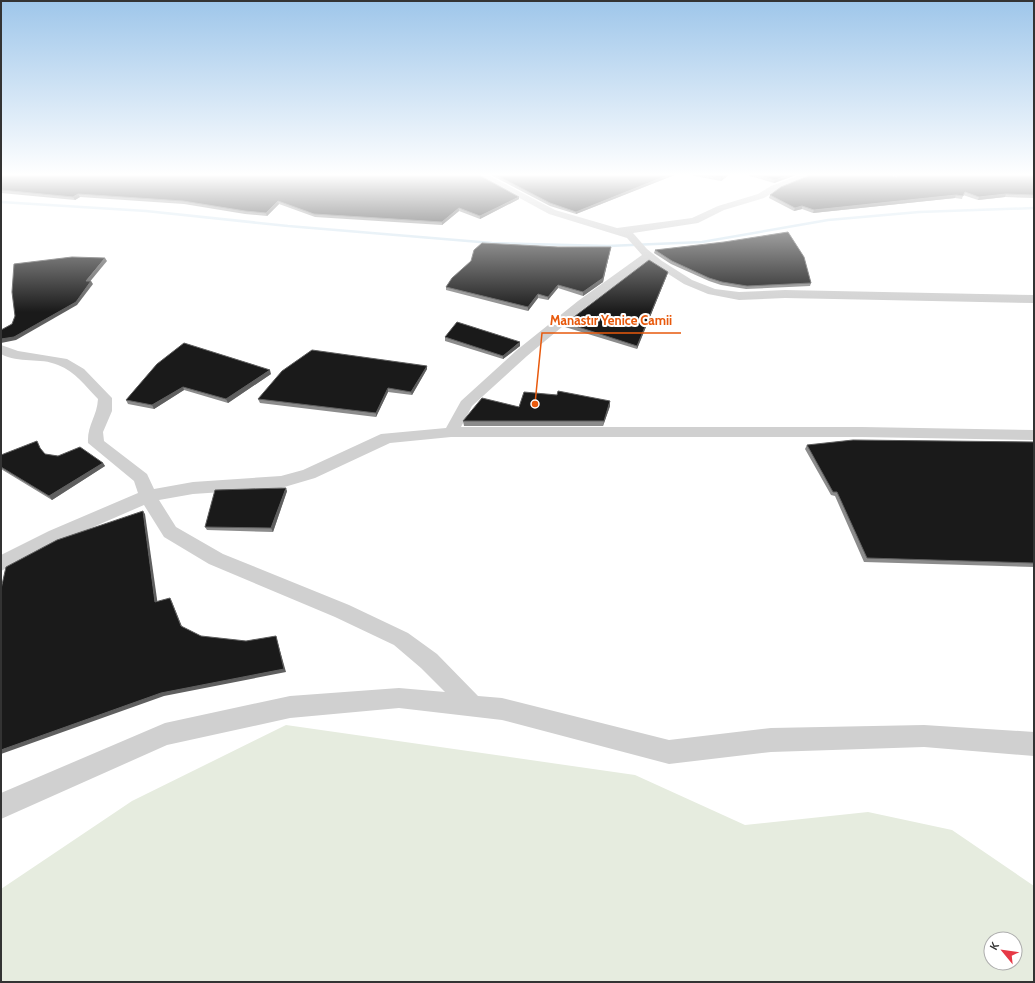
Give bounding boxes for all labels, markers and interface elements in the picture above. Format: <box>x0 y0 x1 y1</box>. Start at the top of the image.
callout: Manastır Yenice Camii <box>542 308 681 333</box>
text: Manastır Yenice Camii <box>550 312 672 328</box>
north arrow <box>983 931 1023 971</box>
text: K <box>986 940 1002 953</box>

